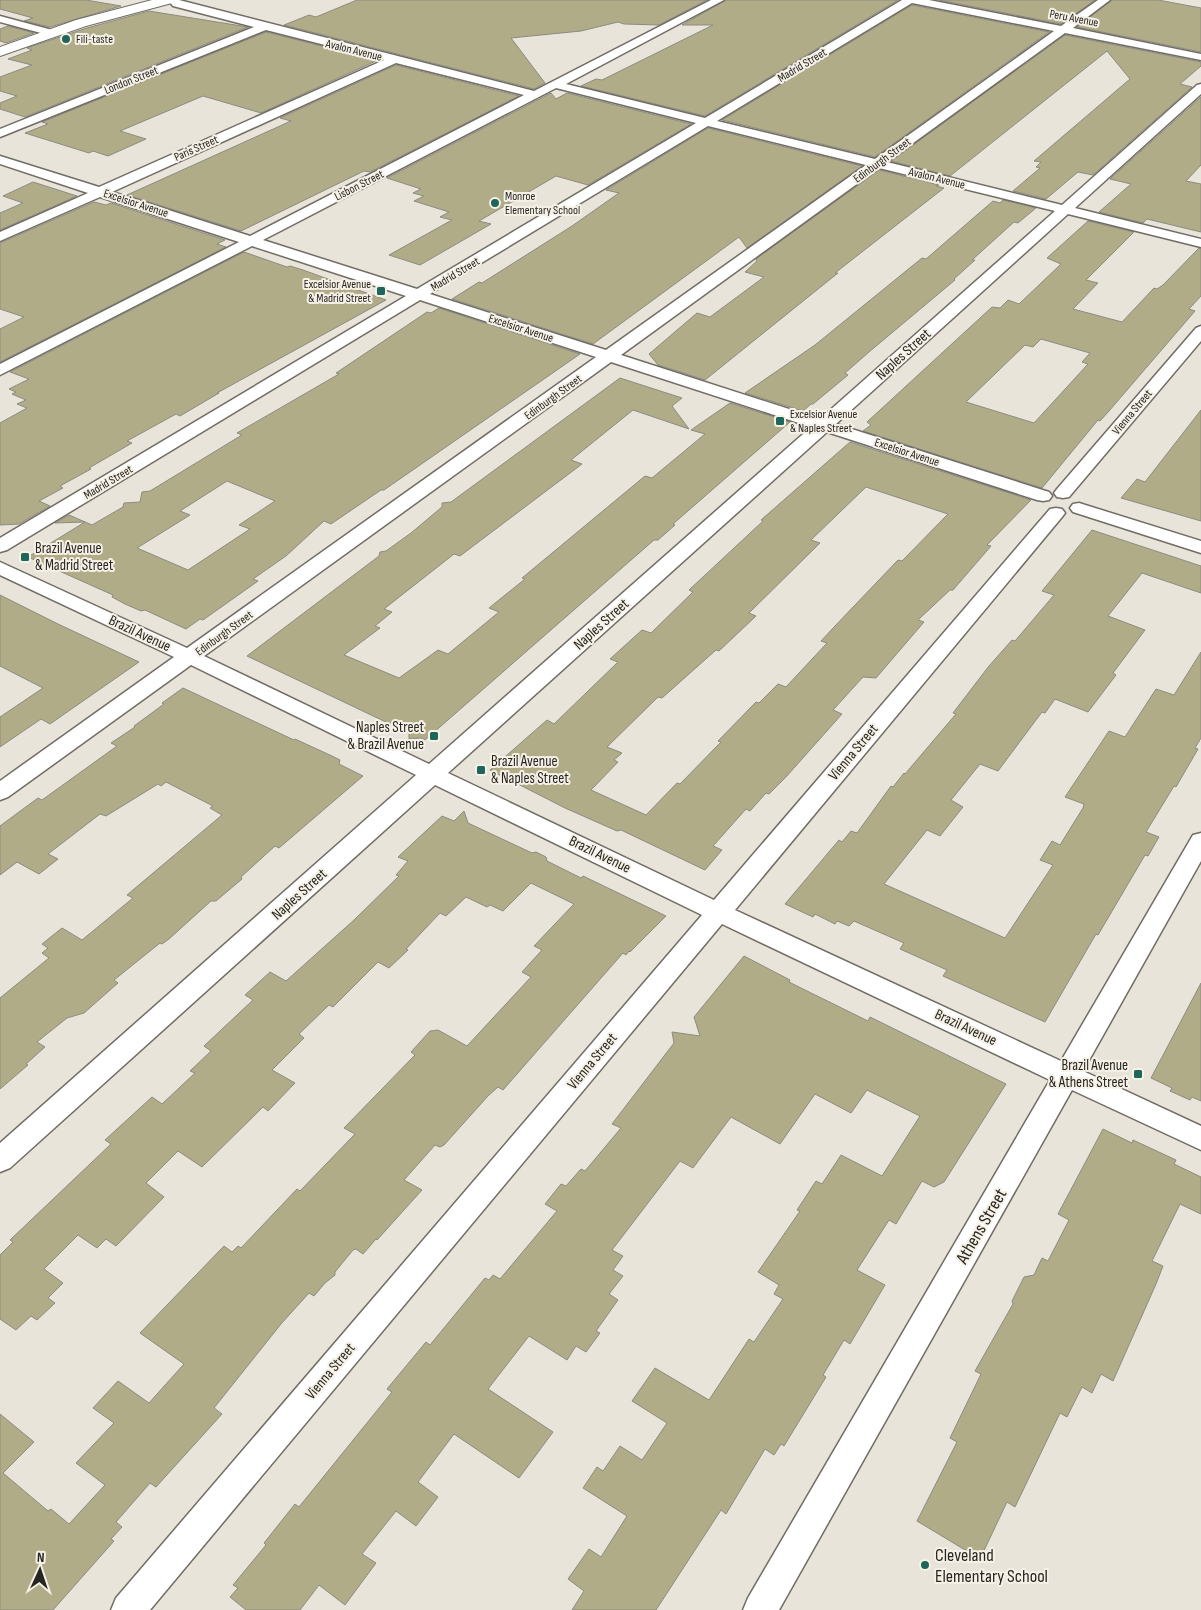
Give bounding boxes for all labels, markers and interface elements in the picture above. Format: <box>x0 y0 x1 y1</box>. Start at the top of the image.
street label: Peru Avenue <box>1048 6 1100 31</box>
place label: Fili-taste <box>76 32 113 47</box>
marker: Fili-taste <box>60 33 72 45</box>
street label: Avalon Avenue <box>323 36 384 65</box>
street label: Madrid Street <box>775 45 830 86</box>
street label: London Street <box>102 63 161 98</box>
street label: Paris Street <box>172 132 221 165</box>
street label: Edinburgh Street <box>851 134 914 186</box>
street label: Avalon Avenue <box>906 164 967 193</box>
street label: Lisbon Street <box>332 167 387 204</box>
street label: Excelsior Avenue <box>102 186 170 221</box>
place label: Monroe Elementary School <box>505 189 580 218</box>
marker: Monroe Elementary School <box>489 197 501 209</box>
street label: Madrid Street <box>428 254 483 295</box>
place label: Excelsior Avenue & Madrid Street <box>304 277 371 306</box>
marker: Excelsior Avenue & Madrid Street <box>375 285 387 297</box>
street label: Excelsior Avenue <box>487 311 555 346</box>
street label: Naples Street <box>872 324 935 384</box>
street label: Edinburgh Street <box>522 371 585 423</box>
street label: Vienna Street <box>1109 386 1156 438</box>
place label: Excelsior Avenue & Naples Street <box>790 407 857 436</box>
marker: Excelsior Avenue & Naples Street <box>774 415 786 427</box>
street label: Excelsior Avenue <box>873 435 941 470</box>
street label: Madrid Street <box>81 462 136 503</box>
place label: Brazil Avenue & Madrid Street <box>35 539 114 575</box>
marker: Brazil Avenue & Madrid Street <box>19 551 31 563</box>
street label: Naples Street <box>570 594 633 654</box>
street label: Edinburgh Street <box>193 607 256 659</box>
street label: Brazil Avenue <box>106 611 174 656</box>
place label: Naples Street & Brazil Avenue <box>347 718 424 754</box>
street label: Vienna Street <box>824 720 883 785</box>
marker: Naples Street & Brazil Avenue <box>428 730 440 742</box>
place label: Brazil Avenue & Naples Street <box>491 752 569 788</box>
marker: Brazil Avenue & Naples Street <box>475 764 487 776</box>
street label: Brazil Avenue <box>566 831 634 878</box>
street label: Naples Street <box>268 864 331 924</box>
street label: Brazil Avenue <box>932 1005 1000 1050</box>
street label: Vienna Street <box>563 1029 622 1094</box>
place label: Brazil Avenue & Athens Street <box>1049 1056 1128 1092</box>
marker: Brazil Avenue & Athens Street <box>1132 1068 1144 1080</box>
street label: Athens Street <box>951 1185 1012 1268</box>
street label: Vienna Street <box>301 1339 360 1404</box>
north arrow <box>15 1545 65 1595</box>
place label: Cleveland Elementary School <box>935 1545 1048 1587</box>
text: N <box>36 1549 45 1566</box>
marker: Cleveland Elementary School <box>919 1559 931 1571</box>

